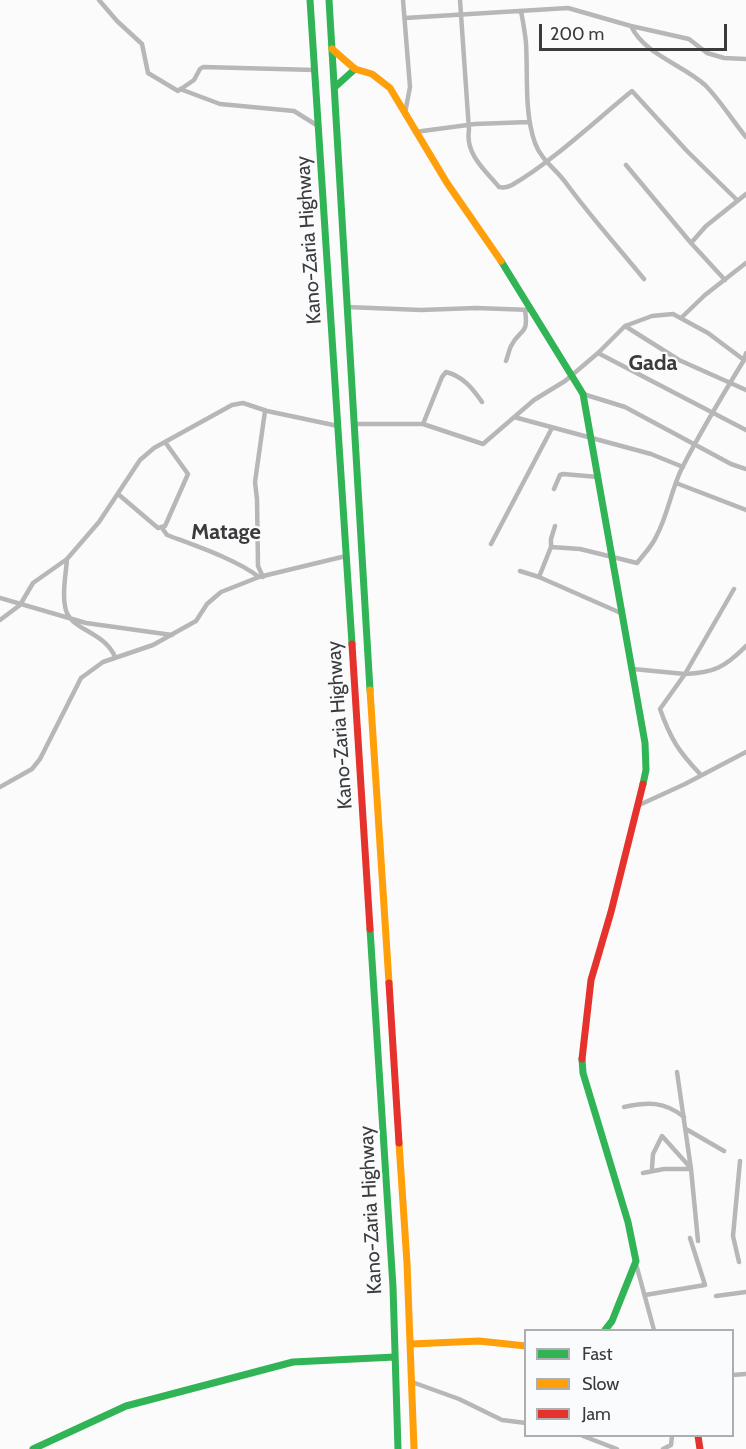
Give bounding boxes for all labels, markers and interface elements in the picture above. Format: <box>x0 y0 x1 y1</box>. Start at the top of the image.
scale bar <box>542 12 730 50</box>
text: 200 m <box>550 23 604 45</box>
street label: Kano-Zaria Highway <box>291 155 327 325</box>
district label: Gada <box>628 351 678 377</box>
district label: Matage <box>191 520 261 546</box>
street label: Kano-Zaria Highway <box>322 640 358 810</box>
street label: Kano-Zaria Highway <box>355 1125 387 1295</box>
legend <box>524 1329 734 1437</box>
text: Fast <box>582 1343 613 1365</box>
text: Slow <box>582 1373 619 1395</box>
text: Jam <box>582 1403 611 1425</box>

